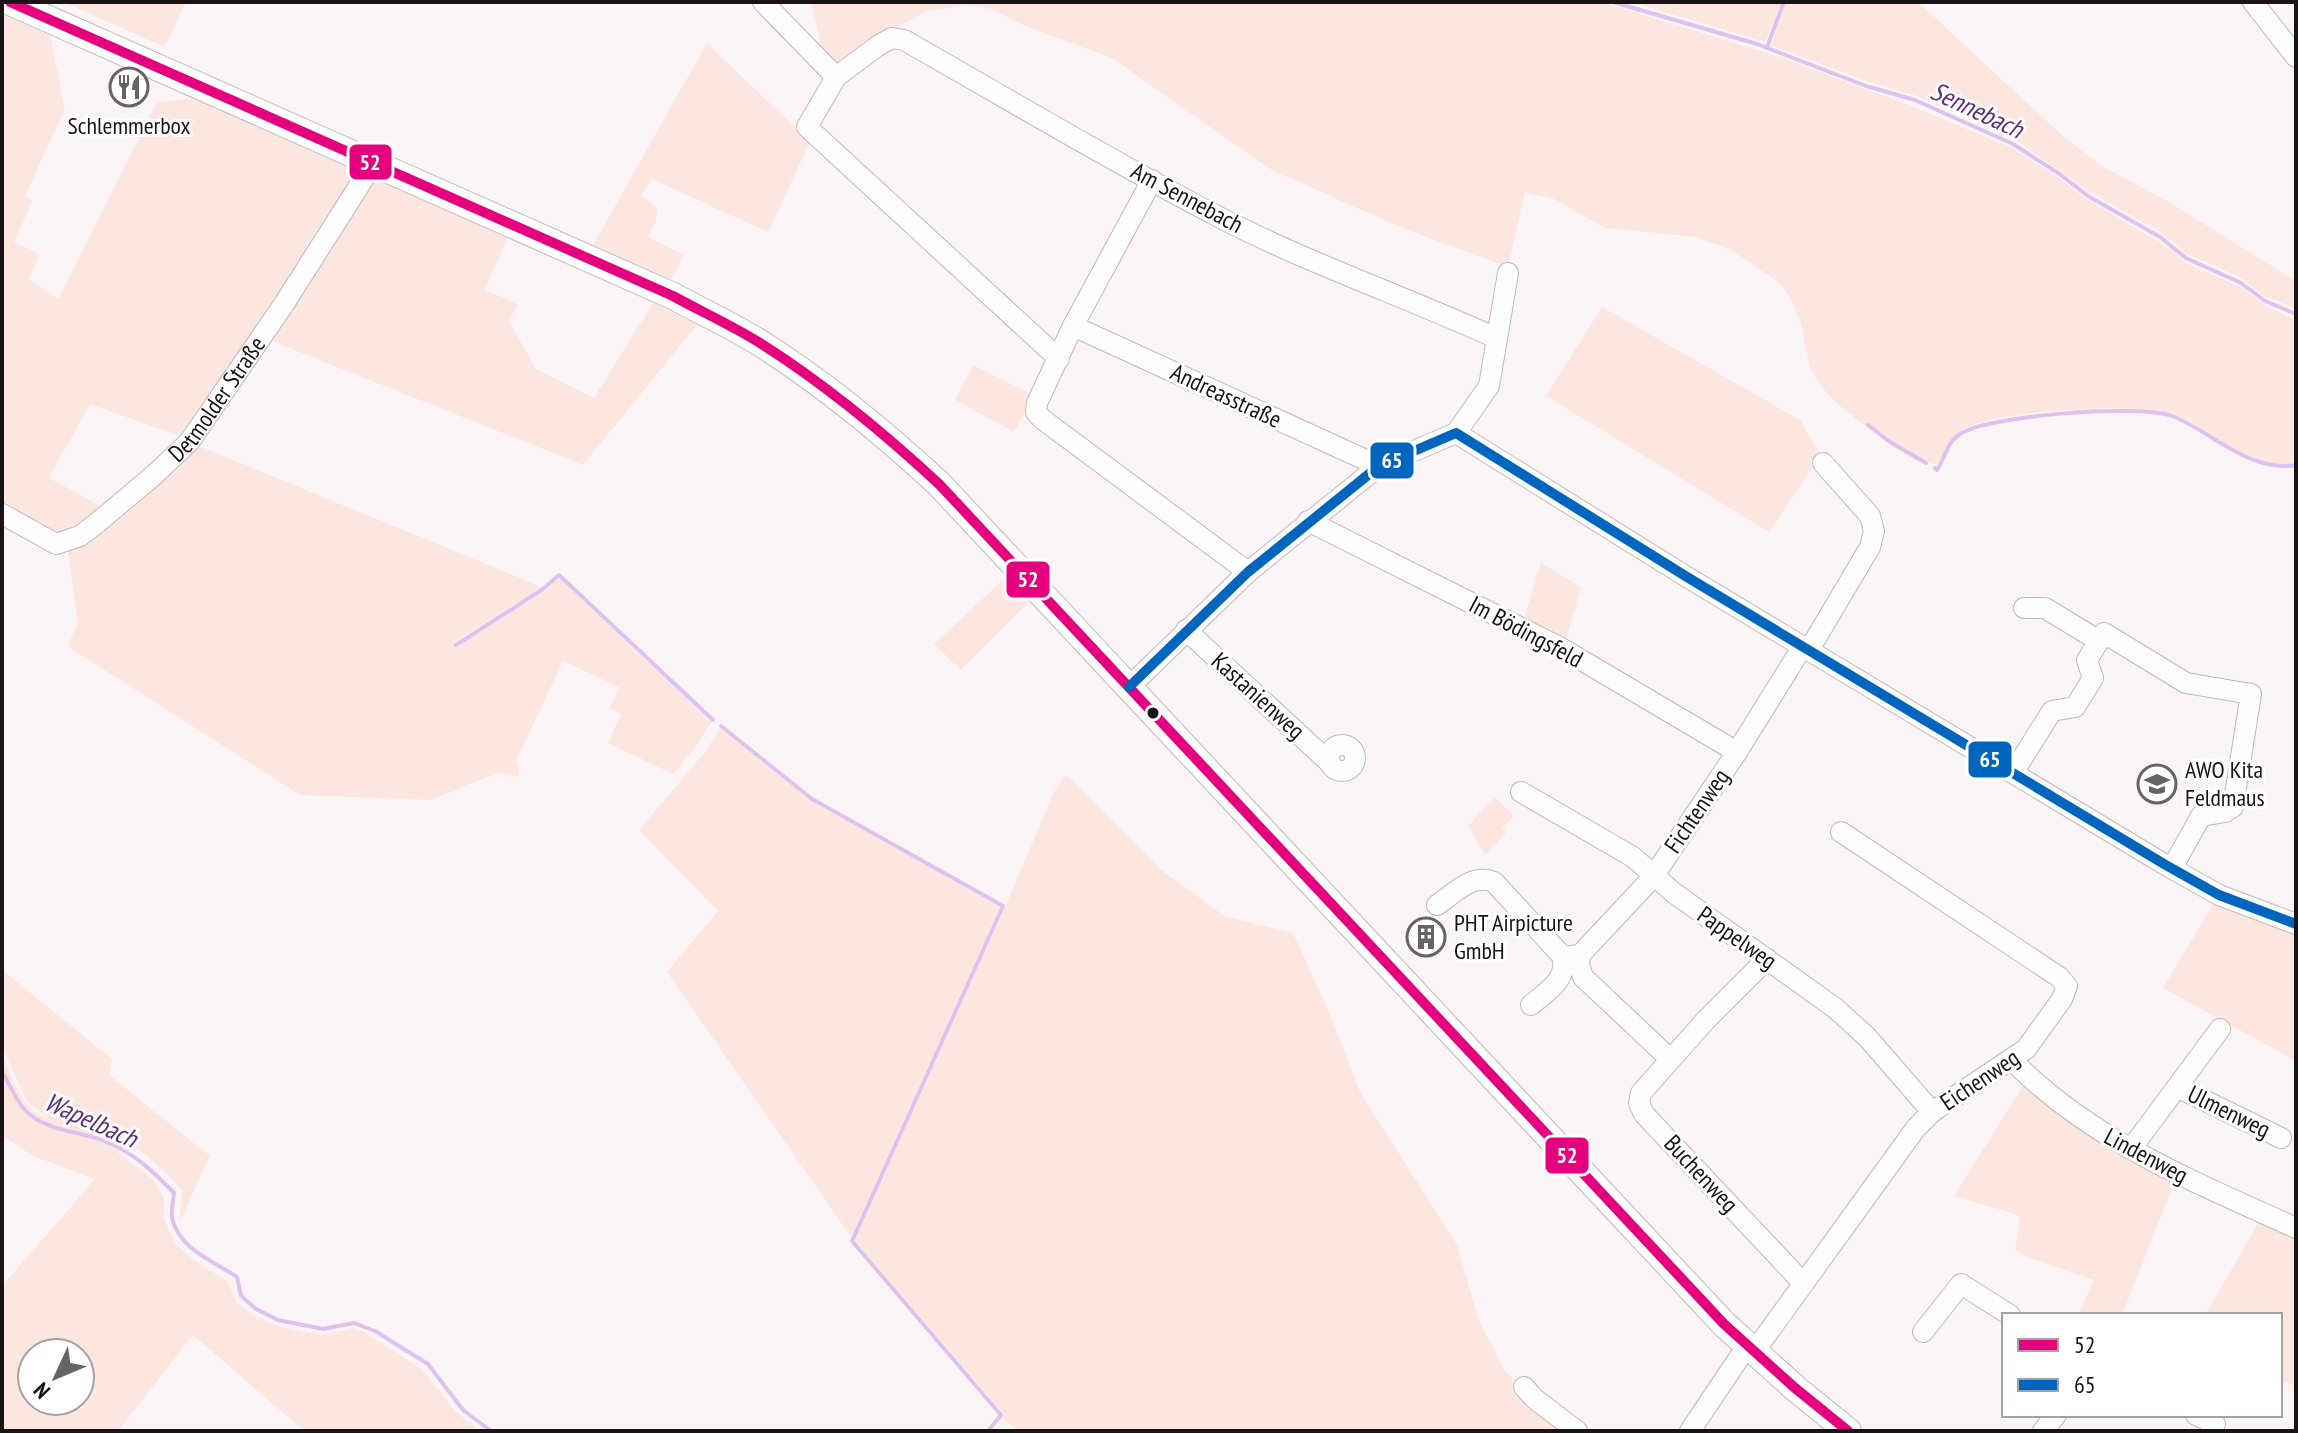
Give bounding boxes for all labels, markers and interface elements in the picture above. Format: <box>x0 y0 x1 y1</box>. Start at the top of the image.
restaurant icon: Schlemmerbox <box>108 66 150 108</box>
water label: Sennebach <box>1926 74 2030 146</box>
place label: Schlemmerbox <box>68 110 191 141</box>
line badge: 52 <box>348 143 393 181</box>
text: 52 <box>359 148 381 176</box>
street label: Am Sennebach <box>1126 155 1249 240</box>
street label: Detmolder Straße <box>161 330 272 469</box>
street label: Andreasstraße <box>1166 356 1287 435</box>
line badge: 65 <box>1369 441 1415 480</box>
text: 65 <box>1381 446 1403 474</box>
line badge: 52 <box>1005 560 1051 599</box>
text: 52 <box>1017 565 1039 593</box>
street label: Im Bödingsfeld <box>1464 589 1588 674</box>
street label: Kastanienweg <box>1205 645 1312 746</box>
unlabelled marker <box>1145 705 1161 721</box>
line badge: 65 <box>1967 740 2013 779</box>
text: 65 <box>1979 745 2001 773</box>
place label: AWO Kita Feldmaus <box>2185 754 2265 813</box>
street label: Fichtenweg <box>1657 763 1736 859</box>
school or university icon: AWO Kita Feldmaus <box>2136 763 2178 805</box>
street label: Pappelweg <box>1691 899 1783 976</box>
place label: PHT Airpicture GmbH <box>1454 907 1573 966</box>
building icon: PHT Airpicture GmbH <box>1405 916 1447 958</box>
street label: Eichenweg <box>1934 1042 2025 1117</box>
street label: Ulmenweg <box>2183 1078 2276 1145</box>
water label: Wapelbach <box>40 1085 144 1155</box>
street label: Lindenweg <box>2099 1121 2193 1191</box>
street label: Buchenweg <box>1658 1128 1745 1219</box>
line badge: 52 <box>1544 1136 1590 1175</box>
text: 52 <box>1556 1141 1578 1169</box>
legend <box>2002 1313 2282 1417</box>
text: 52 <box>2074 1329 2096 1360</box>
north arrow <box>16 1337 96 1417</box>
text: 65 <box>2074 1369 2096 1400</box>
text: N <box>27 1377 56 1405</box>

